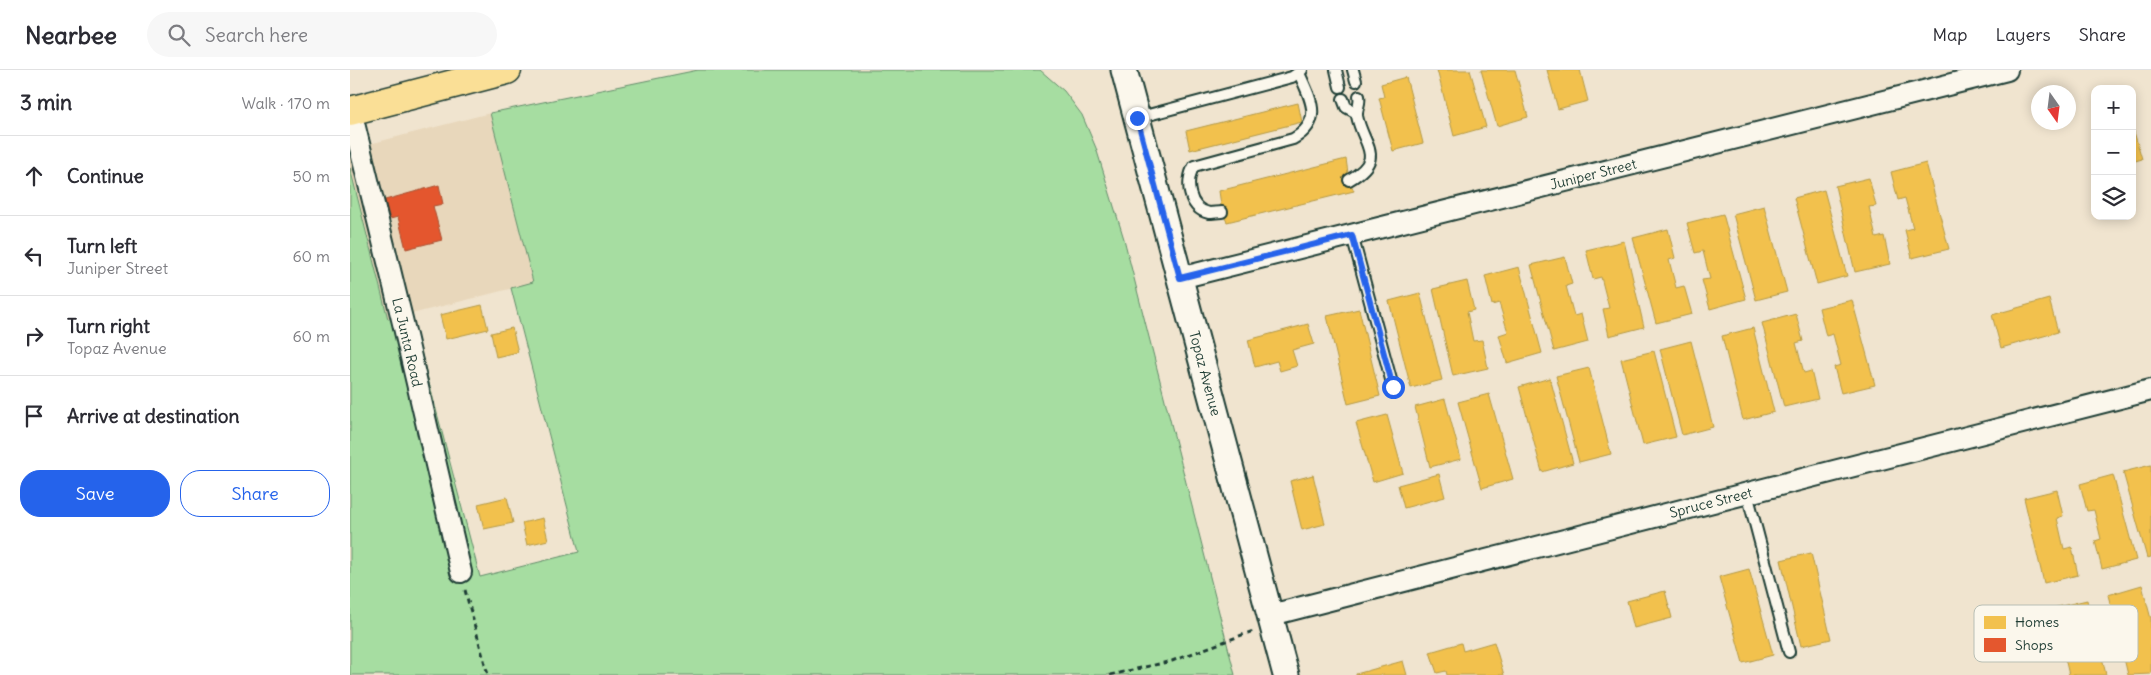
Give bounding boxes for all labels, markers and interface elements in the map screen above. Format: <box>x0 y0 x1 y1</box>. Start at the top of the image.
search box <box>147 12 497 57</box>
text: Nearbee <box>25 20 117 50</box>
icon: search <box>165 21 193 49</box>
text: Search here <box>205 23 308 47</box>
text: Map <box>1932 23 1967 46</box>
text: Layers <box>1995 23 2051 46</box>
text: Share <box>2079 23 2126 46</box>
north arrow <box>2031 85 2076 130</box>
map controls <box>2091 85 2136 220</box>
button: + <box>2091 85 2136 130</box>
text: 3 min <box>20 89 72 116</box>
text: Walk · 170 m <box>241 93 330 113</box>
route end <box>1126 107 1149 130</box>
button: − <box>2091 130 2136 175</box>
street label: Juniper Street <box>1548 155 1639 194</box>
icon: ahead <box>20 162 48 190</box>
text: Continue <box>67 164 144 188</box>
text: 50 m <box>292 166 330 186</box>
button: layers <box>2091 175 2136 220</box>
text: Turn left <box>67 234 137 258</box>
icon: left <box>20 242 48 270</box>
text: 60 m <box>292 246 330 266</box>
text: Juniper Street <box>67 258 168 278</box>
street label: La Junta Road <box>388 296 427 389</box>
text: Turn right <box>67 314 150 338</box>
icon: right <box>20 322 48 350</box>
text: 60 m <box>292 326 330 346</box>
street label: Topaz Avenue <box>1185 329 1225 418</box>
text: Topaz Avenue <box>67 338 167 358</box>
route start <box>1382 376 1405 399</box>
icon: arrive <box>20 402 48 430</box>
text: Arrive at destination <box>67 404 240 428</box>
button: Save <box>20 470 170 517</box>
button: Share <box>180 470 330 517</box>
street label: Spruce Street <box>1668 483 1754 522</box>
legend <box>1974 605 2138 662</box>
text: Homes <box>2015 613 2059 631</box>
text: Shops <box>2015 636 2053 654</box>

